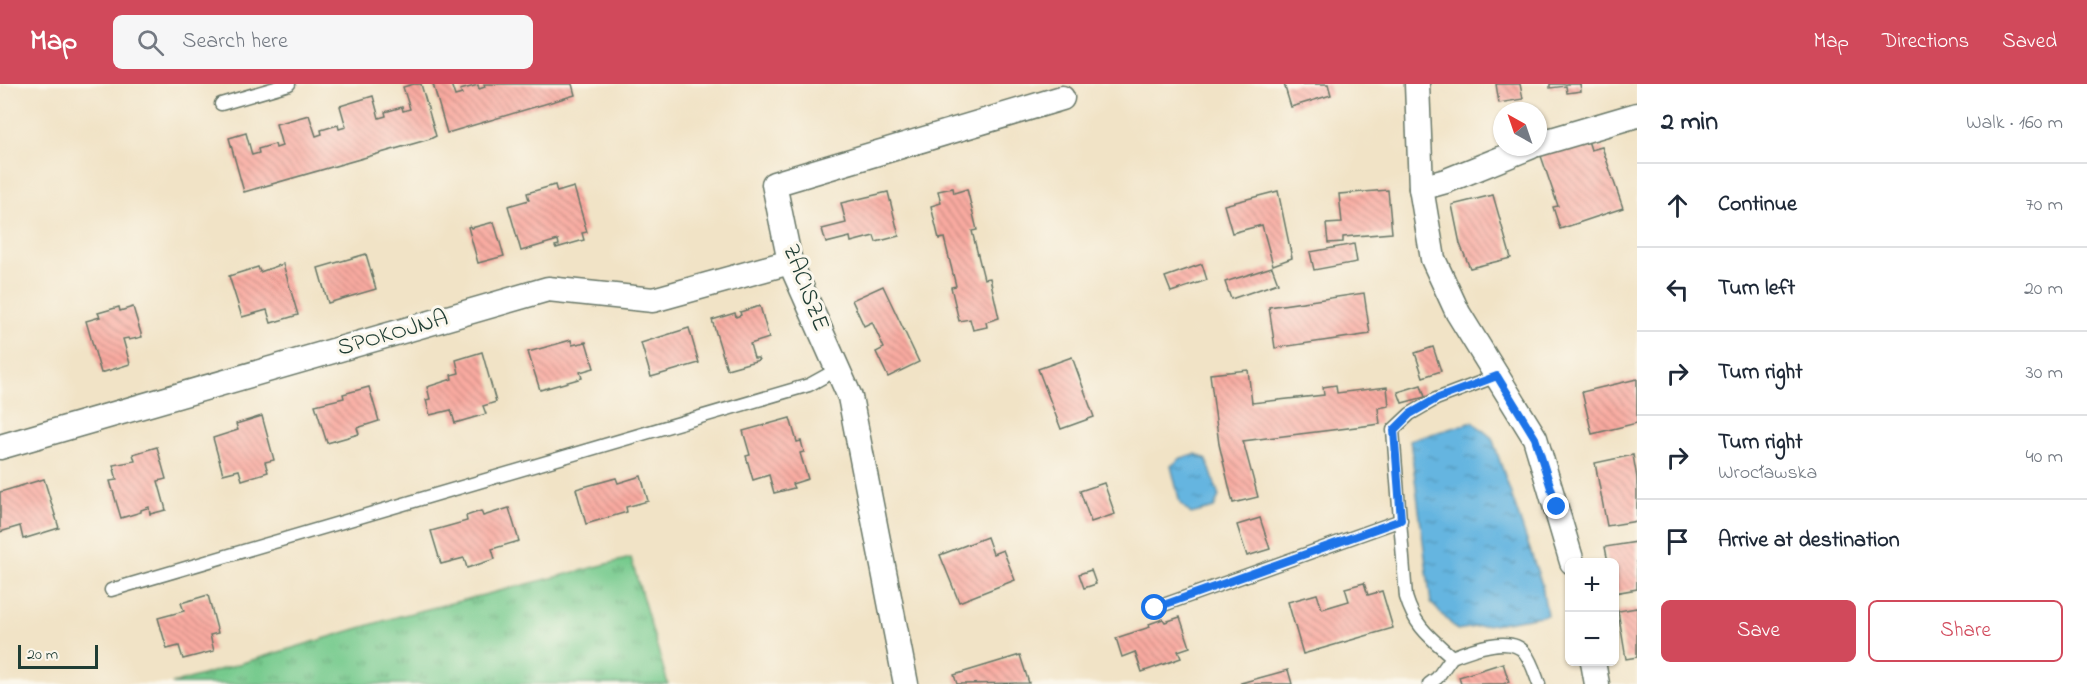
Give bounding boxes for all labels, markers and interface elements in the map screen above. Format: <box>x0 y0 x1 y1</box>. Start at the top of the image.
search box <box>113 15 533 69</box>
text: Map <box>30 22 77 63</box>
icon: search <box>134 26 167 59</box>
text: Search here <box>182 26 288 58</box>
text: Map <box>1813 27 1849 57</box>
text: Directions <box>1882 27 1969 57</box>
text: Saved <box>2002 27 2057 57</box>
north arrow <box>1493 102 1547 156</box>
text: 2 min <box>1661 104 1718 142</box>
text: Walk · 160 m <box>1966 109 2063 138</box>
icon: ahead <box>1661 189 1694 222</box>
text: Continue <box>1718 189 1797 221</box>
text: 70 m <box>2026 191 2063 220</box>
street label: ZACISZE <box>772 239 838 337</box>
icon: left <box>1661 273 1694 306</box>
text: Turn left <box>1718 273 1795 305</box>
text: 20 m <box>2024 275 2063 304</box>
street label: SPOKOJNA <box>334 302 452 366</box>
icon: right <box>1661 357 1694 390</box>
text: Turn right <box>1718 357 1803 389</box>
text: 30 m <box>2026 359 2063 388</box>
text: Turn right <box>1718 427 1803 459</box>
icon: right <box>1661 441 1694 474</box>
text: 40 m <box>2026 443 2063 472</box>
text: Wrocławska <box>1718 459 1817 488</box>
route end <box>1543 493 1569 519</box>
icon: arrive <box>1661 525 1694 558</box>
text: Arrive at destination <box>1718 525 1900 557</box>
map controls <box>1565 558 1619 666</box>
button: + <box>1565 558 1619 612</box>
route start <box>1141 594 1167 620</box>
button: Save <box>1661 600 1856 662</box>
button: Share <box>1868 600 2063 662</box>
button: − <box>1565 612 1619 666</box>
scale bar <box>18 642 98 670</box>
text: 20 m <box>27 643 58 667</box>

